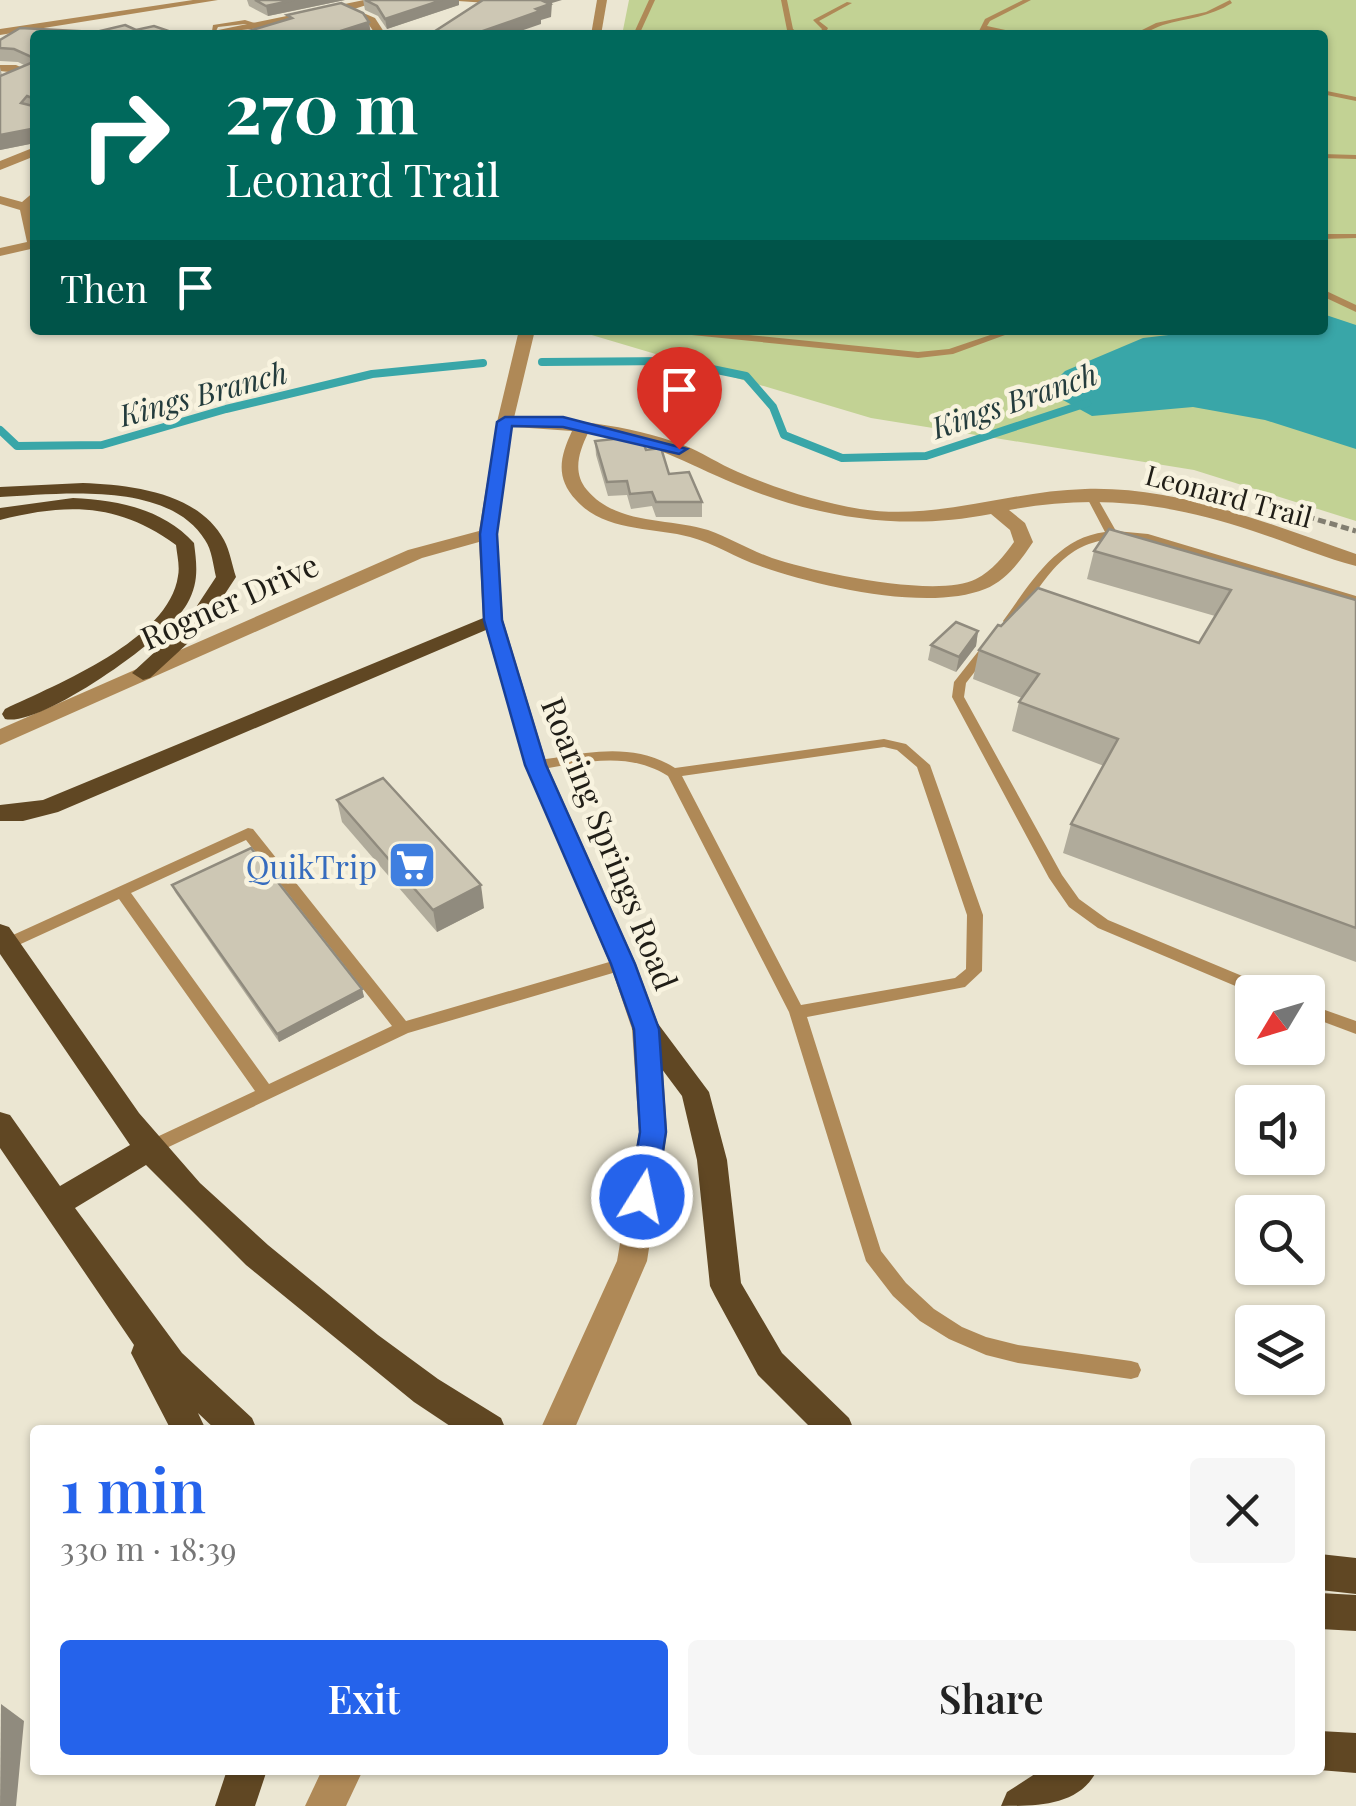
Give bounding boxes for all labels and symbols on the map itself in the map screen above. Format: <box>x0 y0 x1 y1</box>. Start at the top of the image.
pin <box>637 347 722 450</box>
water label: Kings Branch <box>114 351 291 435</box>
water label: Kings Branch <box>925 353 1102 447</box>
street label: Leonard Trail <box>1142 455 1316 535</box>
street label: Rogner Drive <box>133 542 325 658</box>
street label: Roaring Springs Road <box>533 691 689 995</box>
supermarket icon: QuikTrip <box>386 839 438 891</box>
place label: QuikTrip <box>246 844 377 887</box>
north arrow <box>1235 975 1325 1065</box>
position arrow <box>590 1145 694 1249</box>

